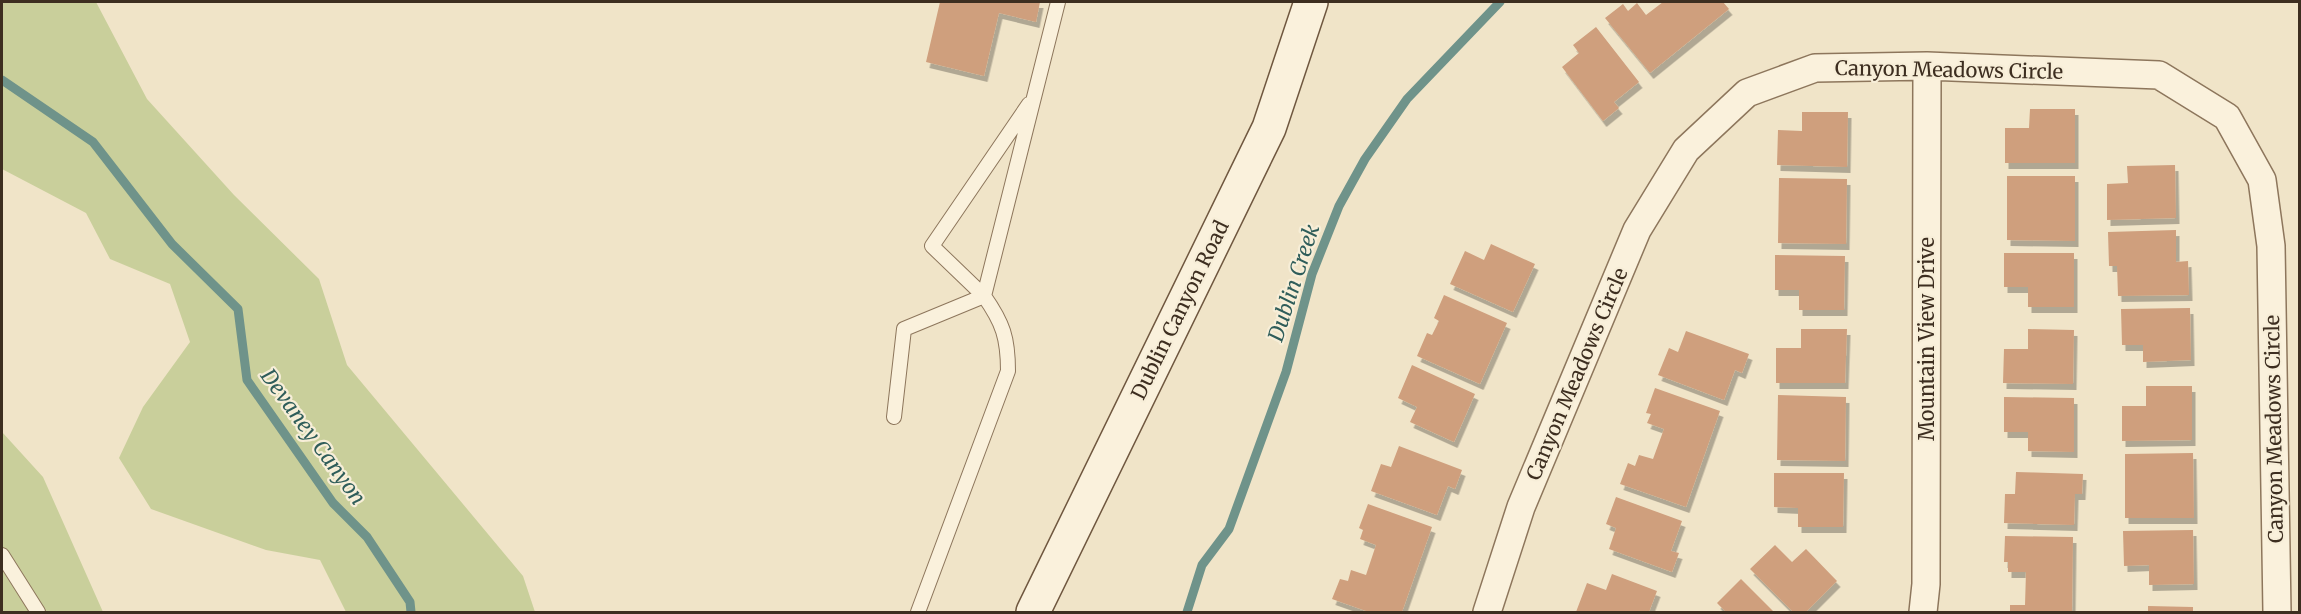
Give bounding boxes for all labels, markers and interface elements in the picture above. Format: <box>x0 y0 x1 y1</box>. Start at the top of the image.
street label: Canyon Meadows Circle <box>1835 55 2063 84</box>
street label: Dublin Canyon Road <box>1125 216 1234 403</box>
water label: Dublin Creek <box>1262 220 1325 346</box>
street label: Mountain View Drive <box>1914 237 1939 441</box>
street label: Canyon Meadows Circle <box>1520 264 1633 484</box>
street label: Canyon Meadows Circle <box>2259 315 2288 543</box>
water label: Devaney Canyon <box>254 363 372 510</box>

